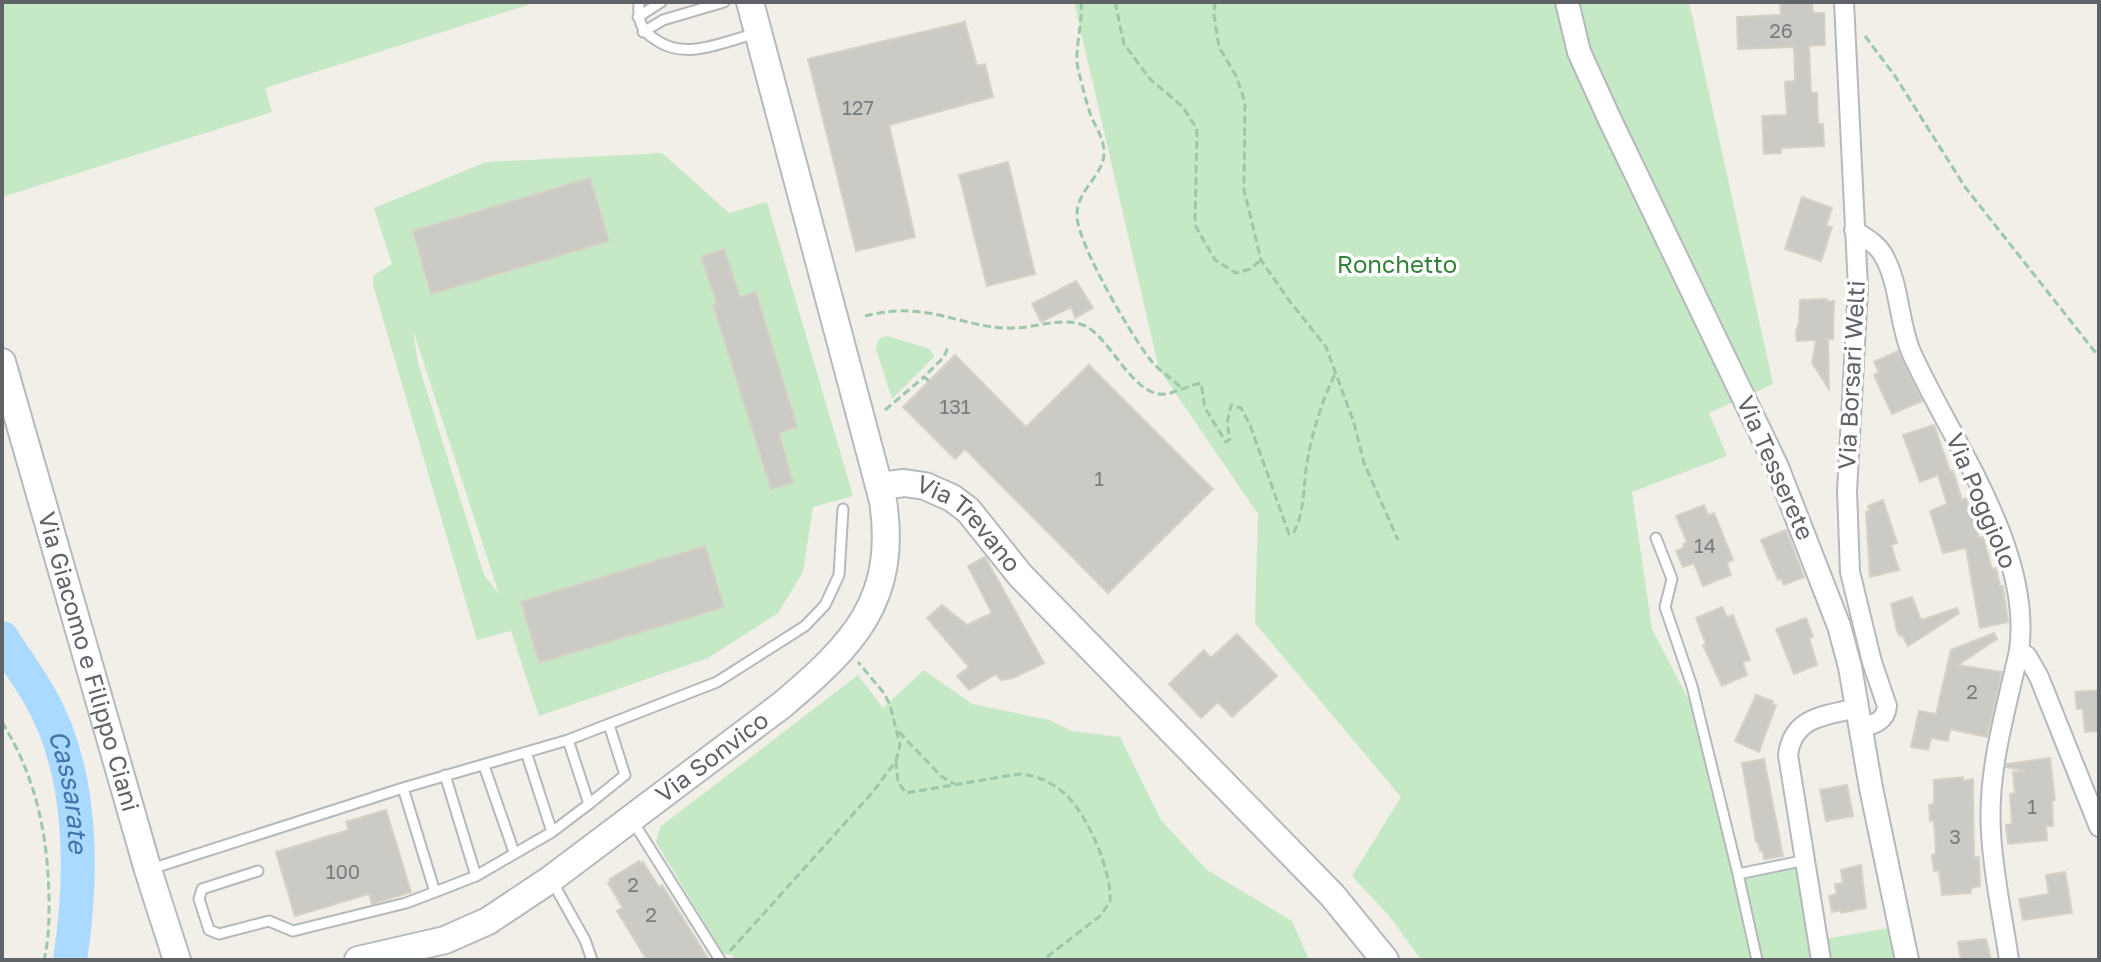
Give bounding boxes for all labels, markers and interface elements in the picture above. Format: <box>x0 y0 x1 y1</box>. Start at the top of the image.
house number: 26 <box>1769 18 1793 42</box>
house number: 127 <box>842 95 874 119</box>
park label: Ronchetto <box>1337 249 1457 278</box>
street label: Via Borsari Welti <box>1831 280 1870 470</box>
street label: Via Tesserete <box>1732 391 1821 544</box>
house number: 131 <box>939 394 971 418</box>
street label: Via Poggiolo <box>1941 428 2024 572</box>
house number: 1 <box>1094 466 1104 490</box>
street label: Via Trevano <box>913 468 1028 577</box>
street label: Via Giacomo e Filippo Ciani <box>33 508 146 815</box>
house number: 14 <box>1694 533 1716 557</box>
house number: 2 <box>1966 679 1978 703</box>
street label: Via Sonvico <box>649 705 774 808</box>
water label: Cassarate <box>42 726 94 855</box>
house number: 1 <box>2027 794 2037 818</box>
house number: 3 <box>1949 824 1961 848</box>
house number: 100 <box>326 859 360 883</box>
house number: 2 <box>627 872 639 896</box>
house number: 2 <box>645 902 657 926</box>

